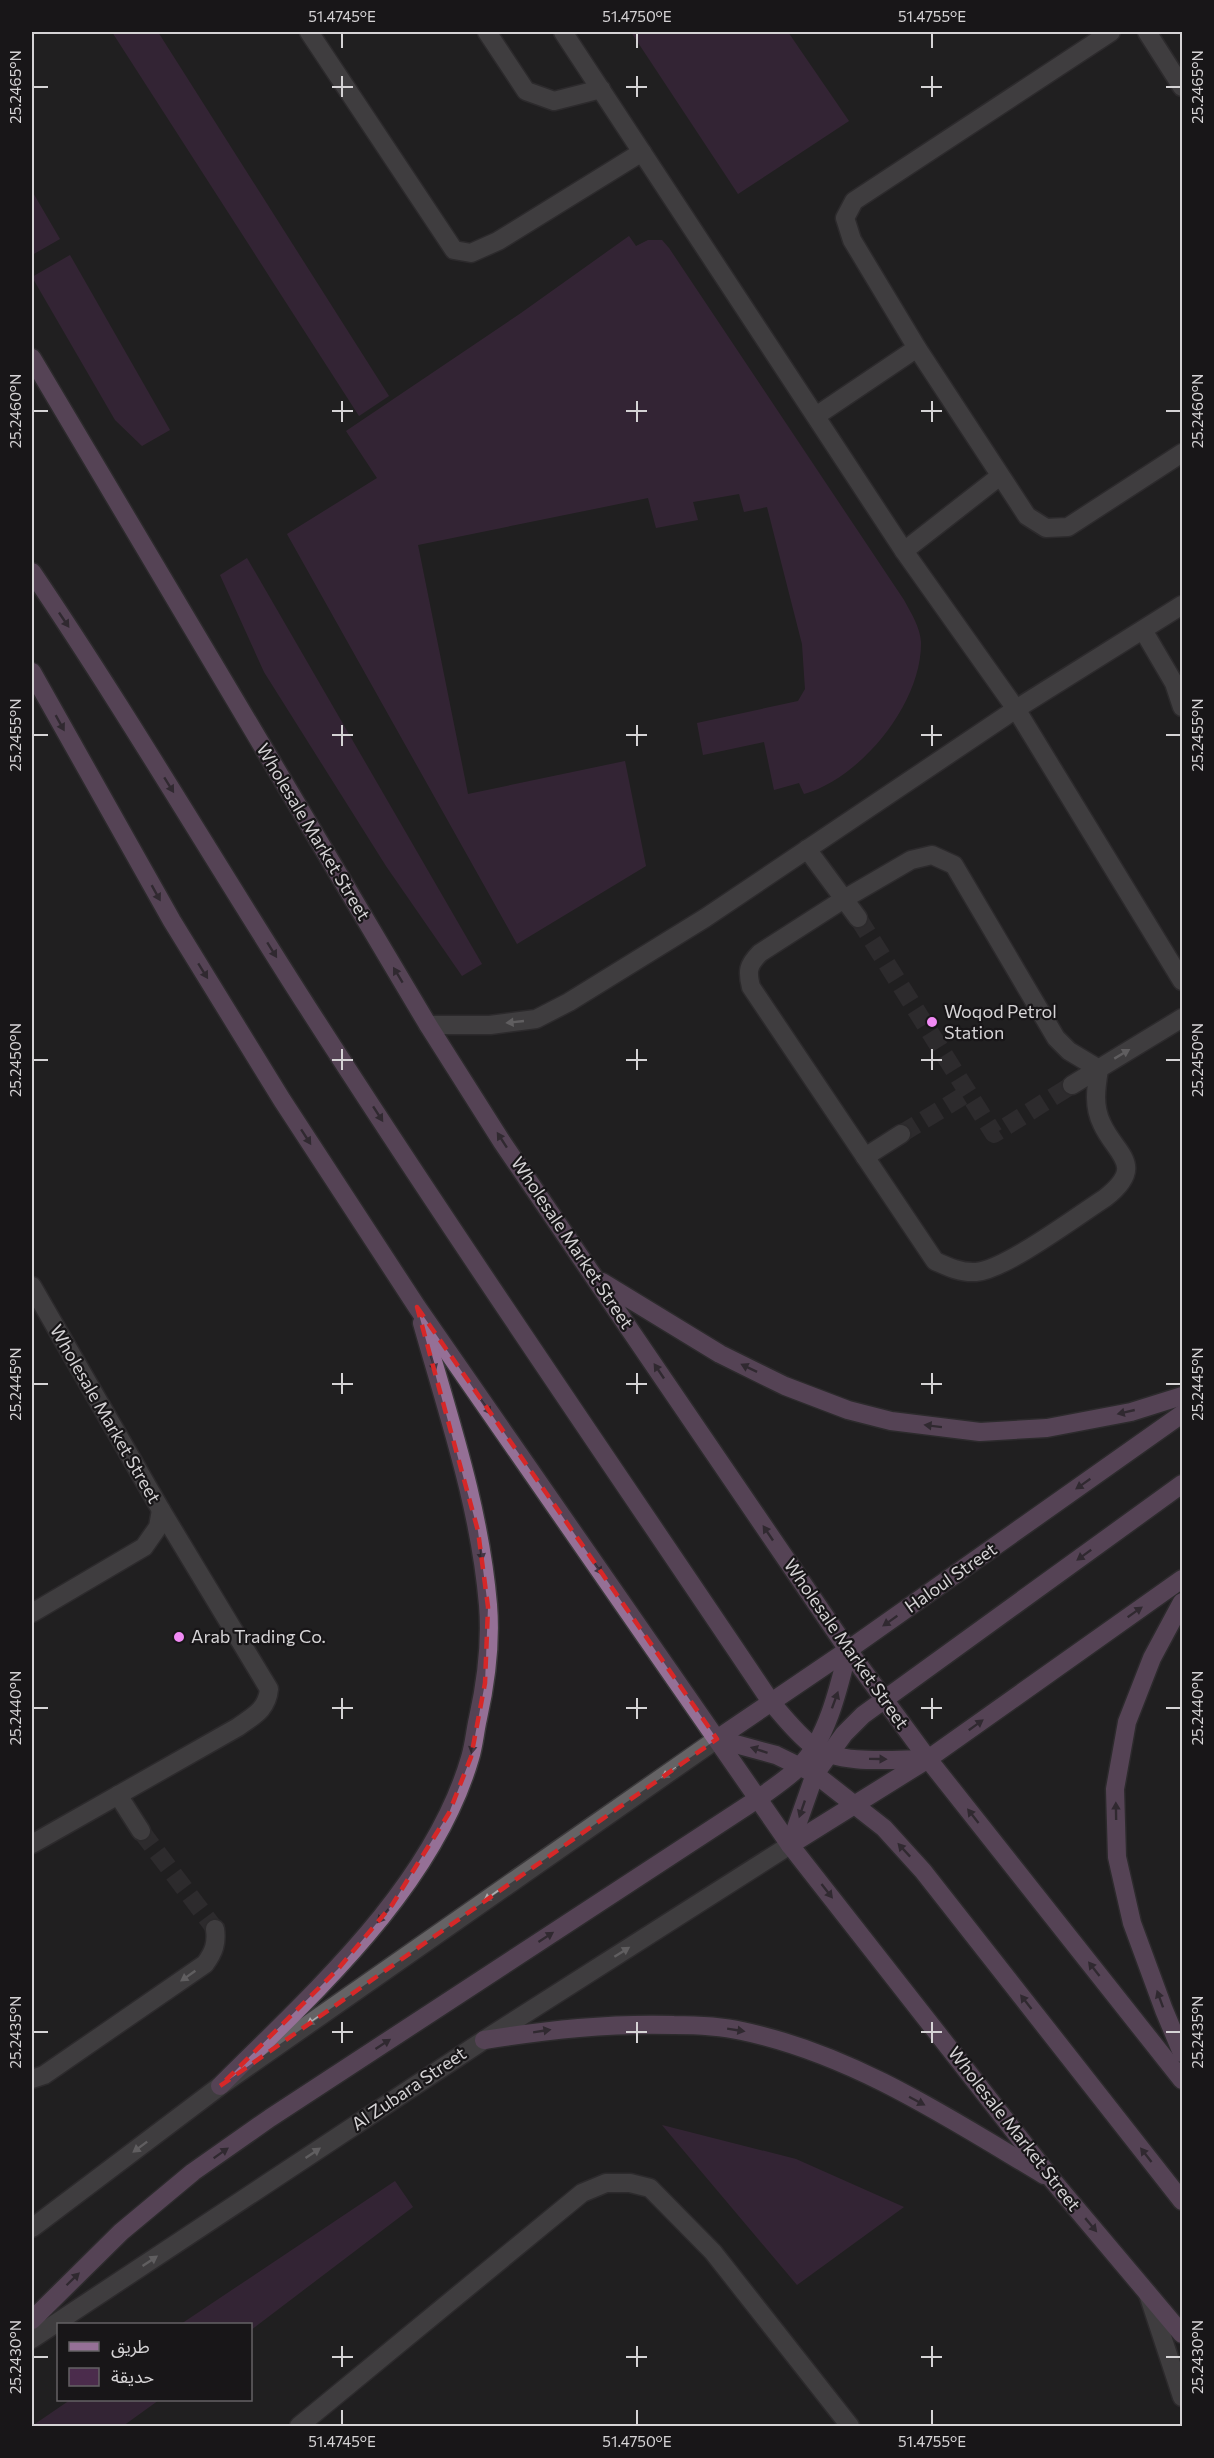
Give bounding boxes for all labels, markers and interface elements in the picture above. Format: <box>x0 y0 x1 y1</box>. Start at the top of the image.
text: 51.4745°E <box>308 7 376 25</box>
text: 51.4750°E <box>602 7 672 25</box>
text: 51.4755°E <box>898 7 966 25</box>
text: 25.2465°N <box>6 50 24 124</box>
text: 25.2465°N <box>1188 50 1206 124</box>
text: 25.2460°N <box>6 374 24 448</box>
text: 25.2460°N <box>1188 374 1206 448</box>
one-way arrow <box>58 612 70 628</box>
text: 25.2455°N <box>6 699 24 771</box>
text: 25.2455°N <box>1188 699 1206 771</box>
one-way arrow <box>55 715 65 732</box>
street label: Wholesale Market Street <box>252 739 375 924</box>
one-way arrow <box>163 777 174 793</box>
one-way arrow <box>151 885 161 902</box>
one-way arrow <box>266 942 277 959</box>
one-way arrow <box>197 963 208 979</box>
one-way arrow <box>393 966 403 983</box>
place label: Woqod Petrol Station <box>944 1000 1057 1043</box>
marker: Woqod Petrol Station <box>925 1015 939 1029</box>
one-way arrow <box>505 1017 524 1027</box>
text: 25.2450°N <box>6 1023 24 1097</box>
text: 25.2450°N <box>1188 1023 1206 1097</box>
one-way arrow <box>1114 1049 1130 1060</box>
one-way arrow <box>372 1106 383 1122</box>
one-way arrow <box>300 1128 312 1144</box>
one-way arrow <box>496 1132 507 1149</box>
street label: Wholesale Market Street <box>507 1152 639 1333</box>
street label: Wholesale Market Street <box>46 1320 166 1507</box>
text: 25.2445°N <box>6 1347 24 1421</box>
text: 25.2445°N <box>1188 1347 1206 1421</box>
one-way arrow <box>429 1354 438 1372</box>
one-way arrow <box>654 1363 665 1379</box>
one-way arrow <box>740 1364 757 1373</box>
one-way arrow <box>480 1398 492 1414</box>
one-way arrow <box>1117 1408 1136 1418</box>
one-way arrow <box>924 1422 943 1431</box>
one-way arrow <box>1076 1478 1092 1490</box>
one-way arrow <box>762 1525 774 1541</box>
street label: Haloul Street <box>900 1537 1001 1617</box>
one-way arrow <box>476 1542 486 1561</box>
one-way arrow <box>1076 1549 1092 1561</box>
street label: Wholesale Market Street <box>780 1554 914 1733</box>
one-way arrow <box>591 1558 603 1574</box>
one-way arrow <box>1127 1606 1143 1618</box>
one-way arrow <box>882 1615 898 1626</box>
place label: Arab Trading Co. <box>191 1625 326 1647</box>
marker: Arab Trading Co. <box>172 1630 186 1644</box>
text: 25.2440°N <box>6 1671 24 1745</box>
text: 25.2440°N <box>1188 1671 1206 1745</box>
one-way arrow <box>830 1691 840 1709</box>
one-way arrow <box>967 1719 983 1731</box>
one-way arrow <box>468 1736 477 1755</box>
one-way arrow <box>750 1745 768 1754</box>
one-way arrow <box>869 1754 888 1764</box>
one-way arrow <box>661 1767 677 1779</box>
one-way arrow <box>796 1800 806 1818</box>
one-way arrow <box>1111 1801 1121 1820</box>
one-way arrow <box>968 1808 980 1823</box>
one-way arrow <box>898 1843 911 1858</box>
one-way arrow <box>820 1883 833 1899</box>
one-way arrow <box>484 1890 500 1902</box>
one-way arrow <box>376 1908 389 1924</box>
one-way arrow <box>538 1932 554 1943</box>
one-way arrow <box>614 1947 630 1958</box>
one-way arrow <box>1089 1961 1101 1976</box>
one-way arrow <box>180 1970 196 1981</box>
one-way arrow <box>1154 1990 1164 2008</box>
one-way arrow <box>1019 1994 1032 2010</box>
text: 25.2435°N <box>6 1996 24 2068</box>
text: 25.2435°N <box>1188 1996 1206 2068</box>
one-way arrow <box>307 2014 323 2026</box>
one-way arrow <box>533 2026 552 2035</box>
one-way arrow <box>727 2026 746 2035</box>
one-way arrow <box>375 2039 391 2050</box>
street label: Al Zubara Street <box>347 2042 470 2135</box>
street label: Wholesale Market Street <box>944 2042 1086 2215</box>
one-way arrow <box>909 2096 926 2106</box>
one-way arrow <box>132 2140 147 2152</box>
one-way arrow <box>213 2147 229 2159</box>
one-way arrow <box>305 2148 321 2159</box>
one-way arrow <box>1141 2148 1153 2163</box>
one-way arrow <box>1084 2217 1097 2232</box>
one-way arrow <box>142 2255 159 2266</box>
one-way arrow <box>65 2272 80 2286</box>
text: 25.2430°N <box>6 2320 24 2394</box>
text: 25.2430°N <box>1188 2320 1206 2394</box>
legend <box>57 2323 252 2401</box>
text: طريق <box>111 2335 150 2358</box>
text: حديقة <box>111 2365 154 2387</box>
text: 51.4745°E <box>308 2432 376 2450</box>
text: 51.4750°E <box>602 2432 672 2450</box>
text: 51.4755°E <box>898 2432 966 2450</box>

